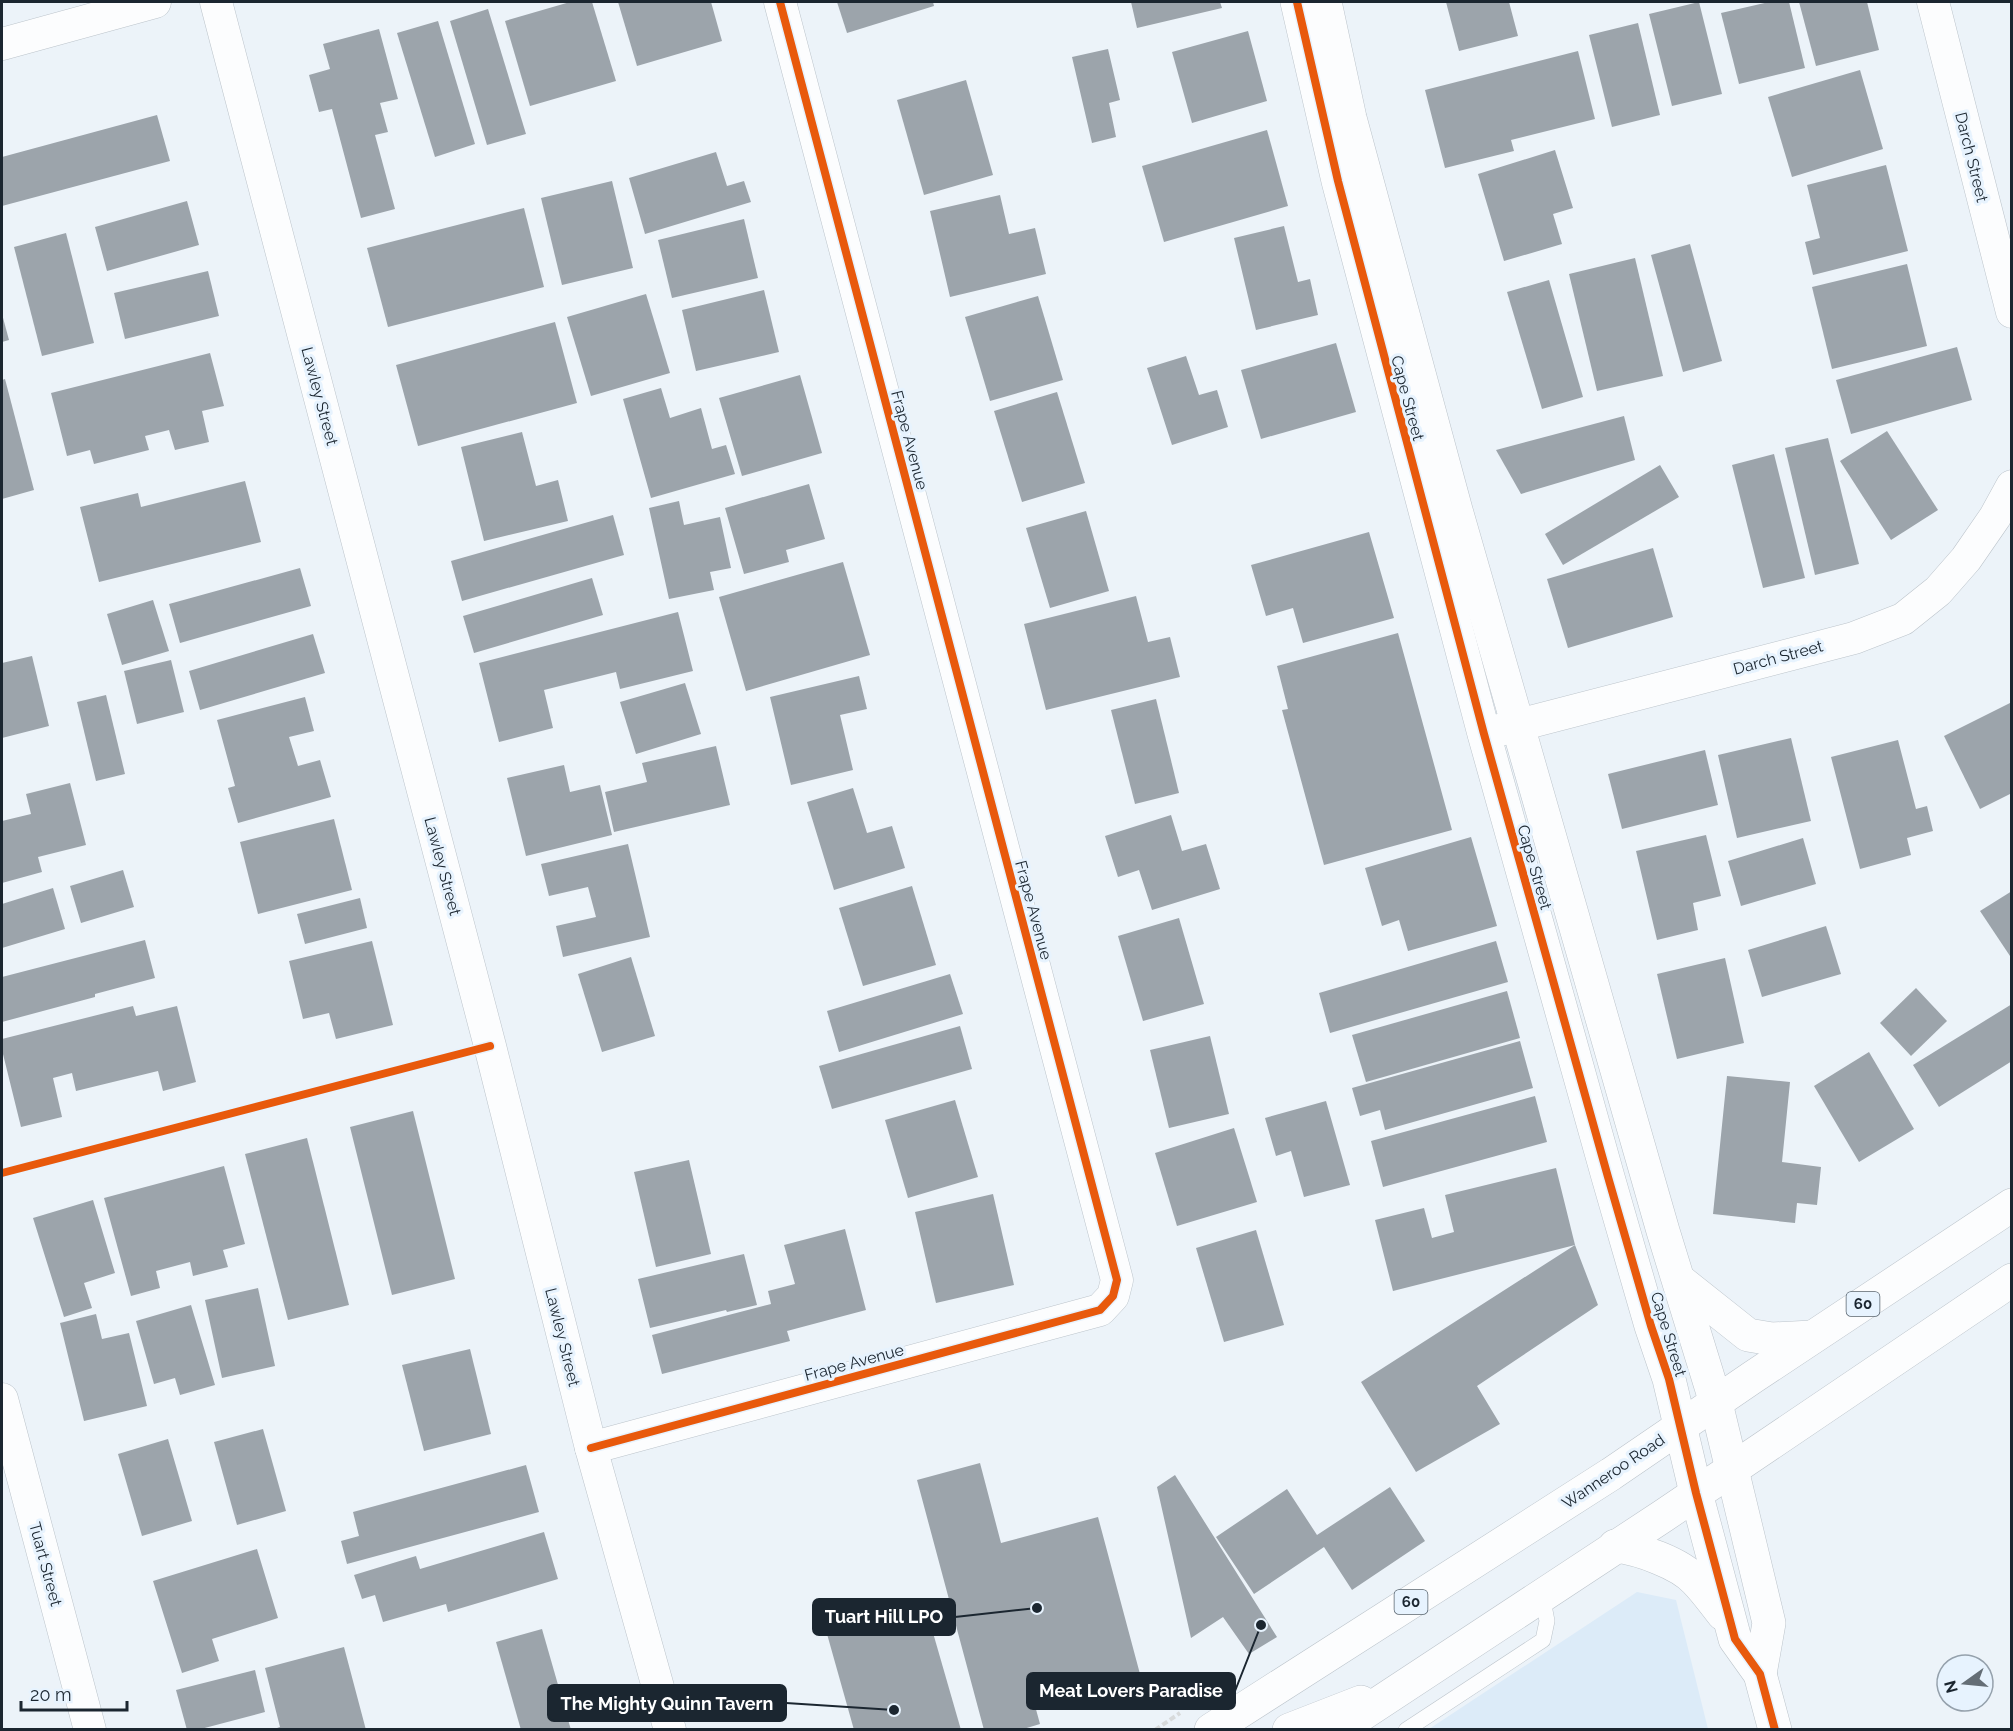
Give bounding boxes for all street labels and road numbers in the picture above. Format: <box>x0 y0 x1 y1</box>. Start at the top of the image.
street label: Darch Street <box>1951 110 1992 205</box>
street label: Lawley Street <box>297 345 342 448</box>
street label: Cape Street <box>1387 353 1428 443</box>
street label: Frape Avenue <box>887 388 932 492</box>
street label: Darch Street <box>1731 636 1826 679</box>
street label: Lawley Street <box>420 815 465 918</box>
street label: Cape Street <box>1513 823 1556 912</box>
street label: Frape Avenue <box>1011 858 1056 962</box>
street label: Lawley Street <box>541 1286 584 1389</box>
street label: Cape Street <box>1647 1290 1691 1379</box>
road number: 60 <box>1846 1292 1880 1316</box>
street label: Frape Avenue <box>802 1340 906 1385</box>
street label: Wanneroo Road <box>1558 1430 1668 1513</box>
street label: Tuart Street <box>25 1520 66 1609</box>
road number: 60 <box>1394 1590 1428 1614</box>

